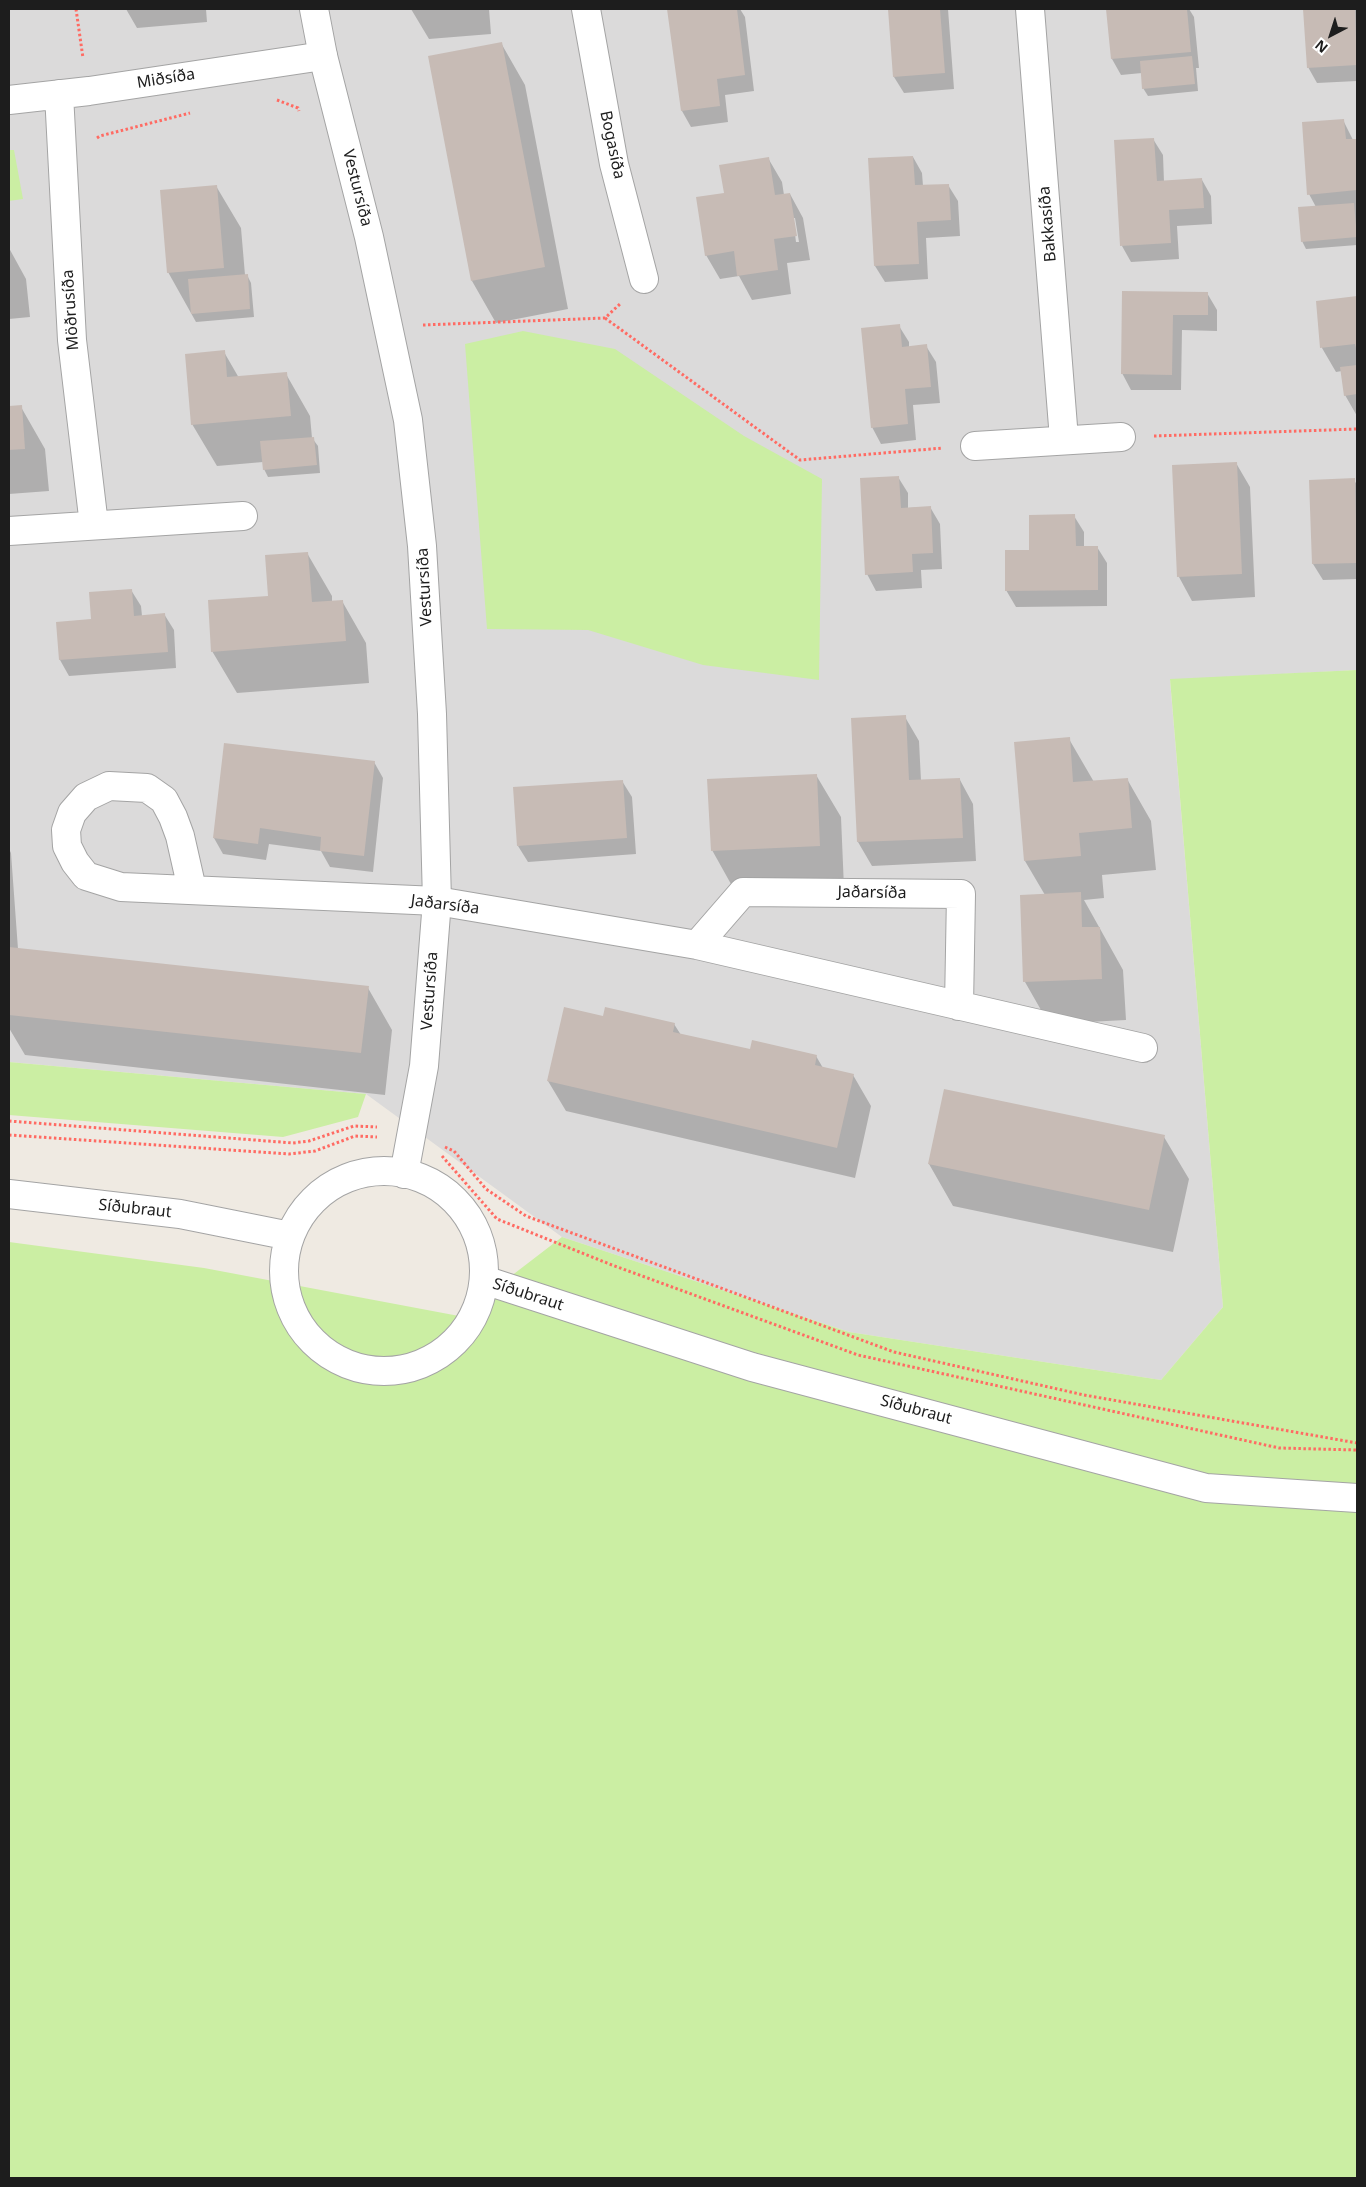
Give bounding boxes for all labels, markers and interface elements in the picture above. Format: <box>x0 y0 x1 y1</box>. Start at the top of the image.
north arrow <box>1306 10 1356 60</box>
text: N <box>1311 36 1332 58</box>
street label: Miðsíða <box>135 65 197 93</box>
street label: Bogasíða <box>595 109 629 181</box>
street label: Vestursíða <box>338 148 376 228</box>
street label: Bakkasíða <box>1035 185 1061 263</box>
street label: Möðrusíða <box>59 269 83 351</box>
street label: Vestursíða <box>413 547 437 627</box>
street label: Jaðarsíða <box>837 883 907 903</box>
street label: Jaðarsíða <box>410 891 480 919</box>
street label: Vestursíða <box>418 951 442 1031</box>
street label: Síðubraut <box>98 1196 172 1222</box>
street label: Síðubraut <box>490 1275 566 1315</box>
street label: Síðubraut <box>878 1391 954 1429</box>

